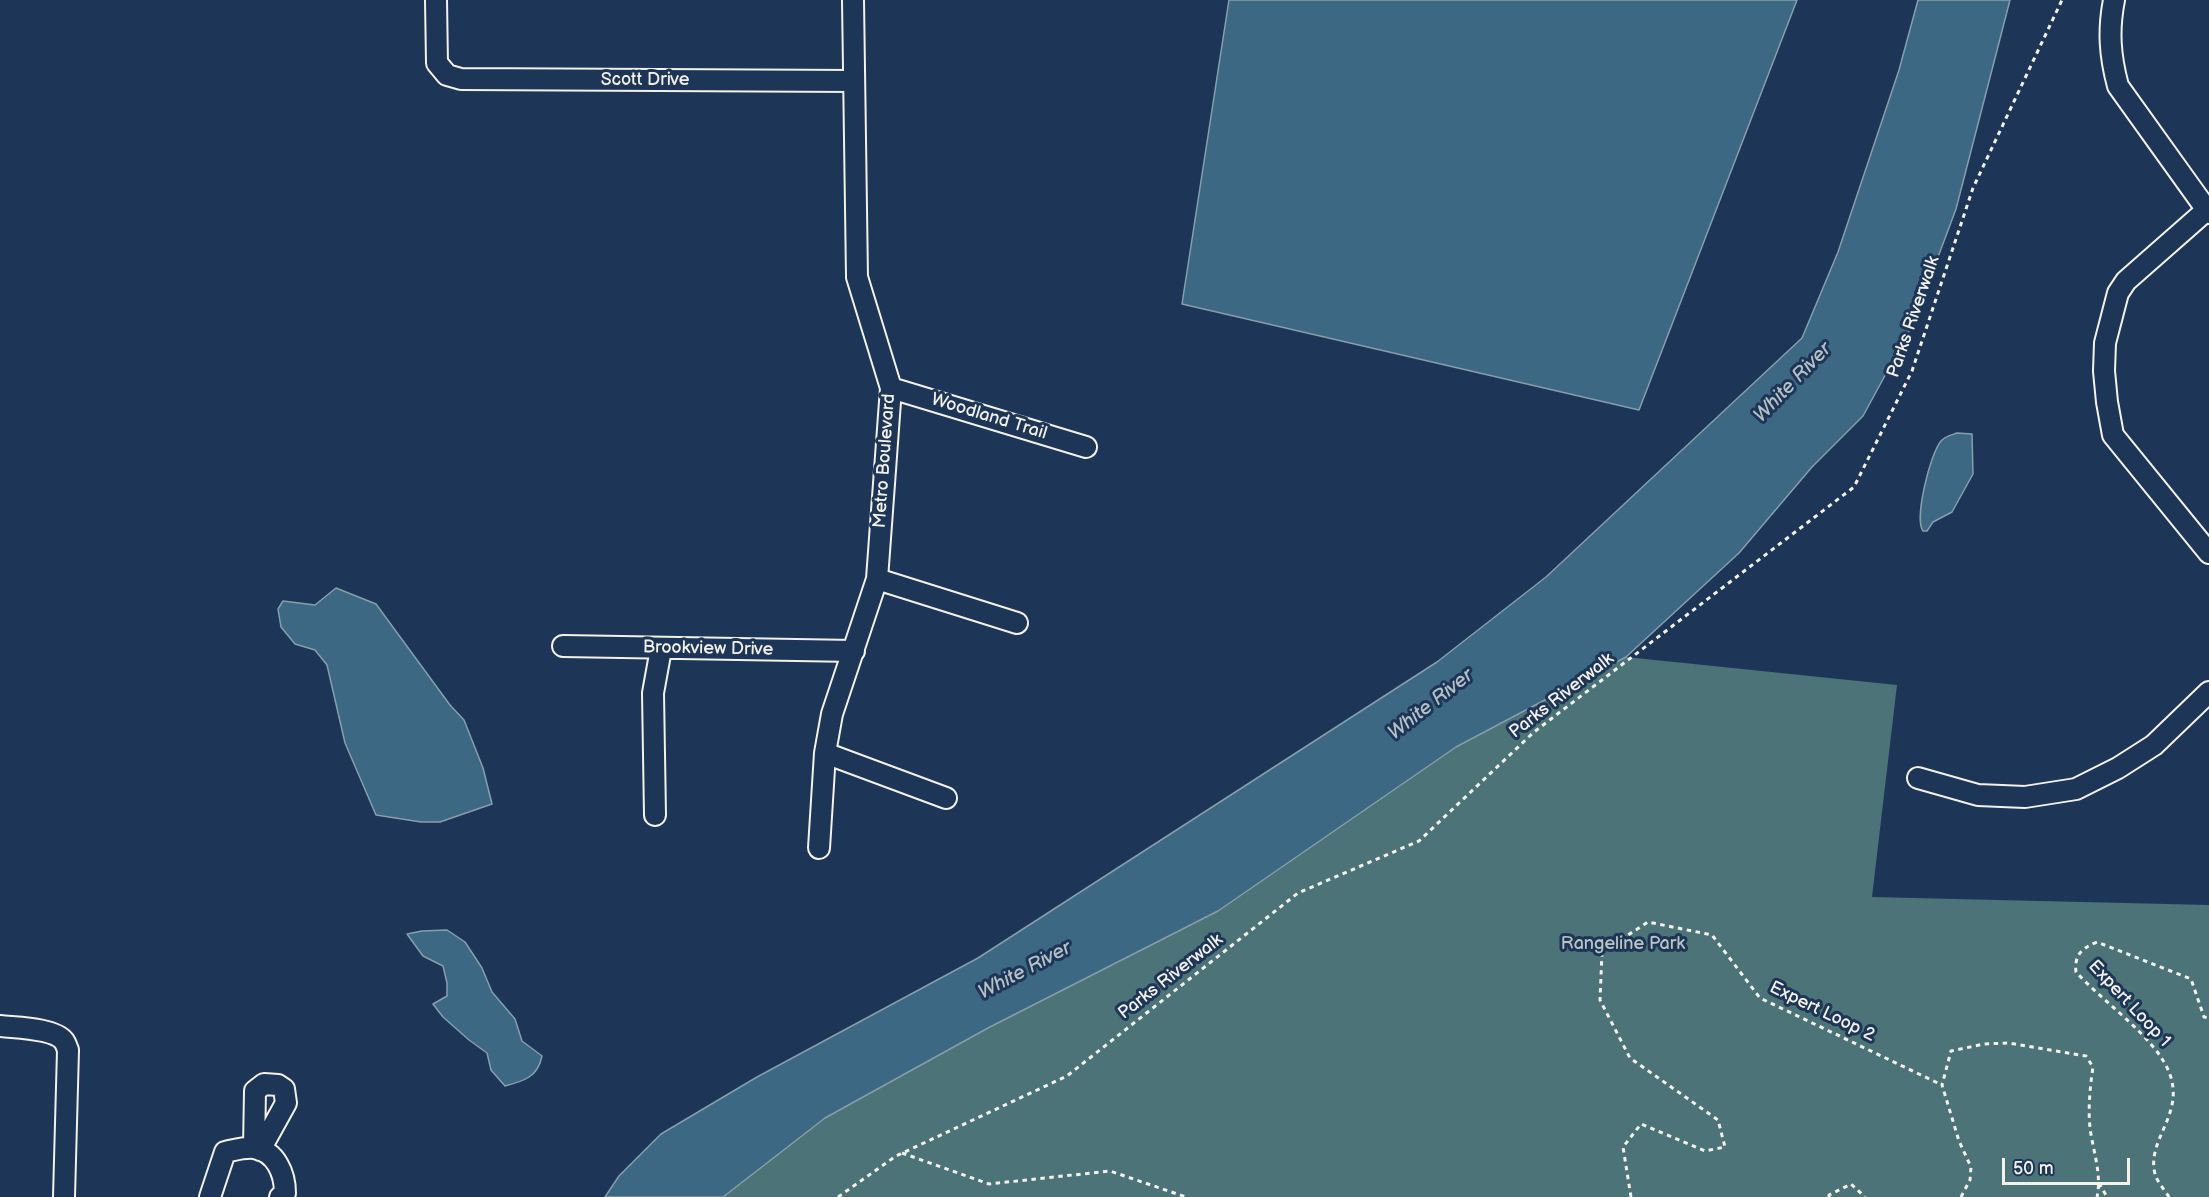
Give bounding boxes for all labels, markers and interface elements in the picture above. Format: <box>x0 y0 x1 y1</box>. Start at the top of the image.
street label: Scott Drive <box>601 69 689 91</box>
street label: Parks Riverwalk <box>1883 254 1945 380</box>
water label: White River <box>1749 338 1837 428</box>
street label: Woodland Trail <box>928 389 1050 445</box>
street label: Metro Boulevard <box>870 393 900 529</box>
street label: Brookview Drive <box>643 637 773 661</box>
street label: Parks Riverwalk <box>1505 648 1619 744</box>
water label: White River <box>1383 664 1479 746</box>
street label: Parks Riverwalk <box>1114 929 1228 1025</box>
park label: Rangeline Park <box>1561 933 1685 955</box>
water label: White River <box>974 936 1076 1006</box>
street label: Expert Loop 1 <box>2083 956 2175 1052</box>
street label: Expert Loop 2 <box>1766 977 1878 1047</box>
scale bar <box>2005 1146 2132 1184</box>
text: 50 m <box>2013 1158 2054 1179</box>

